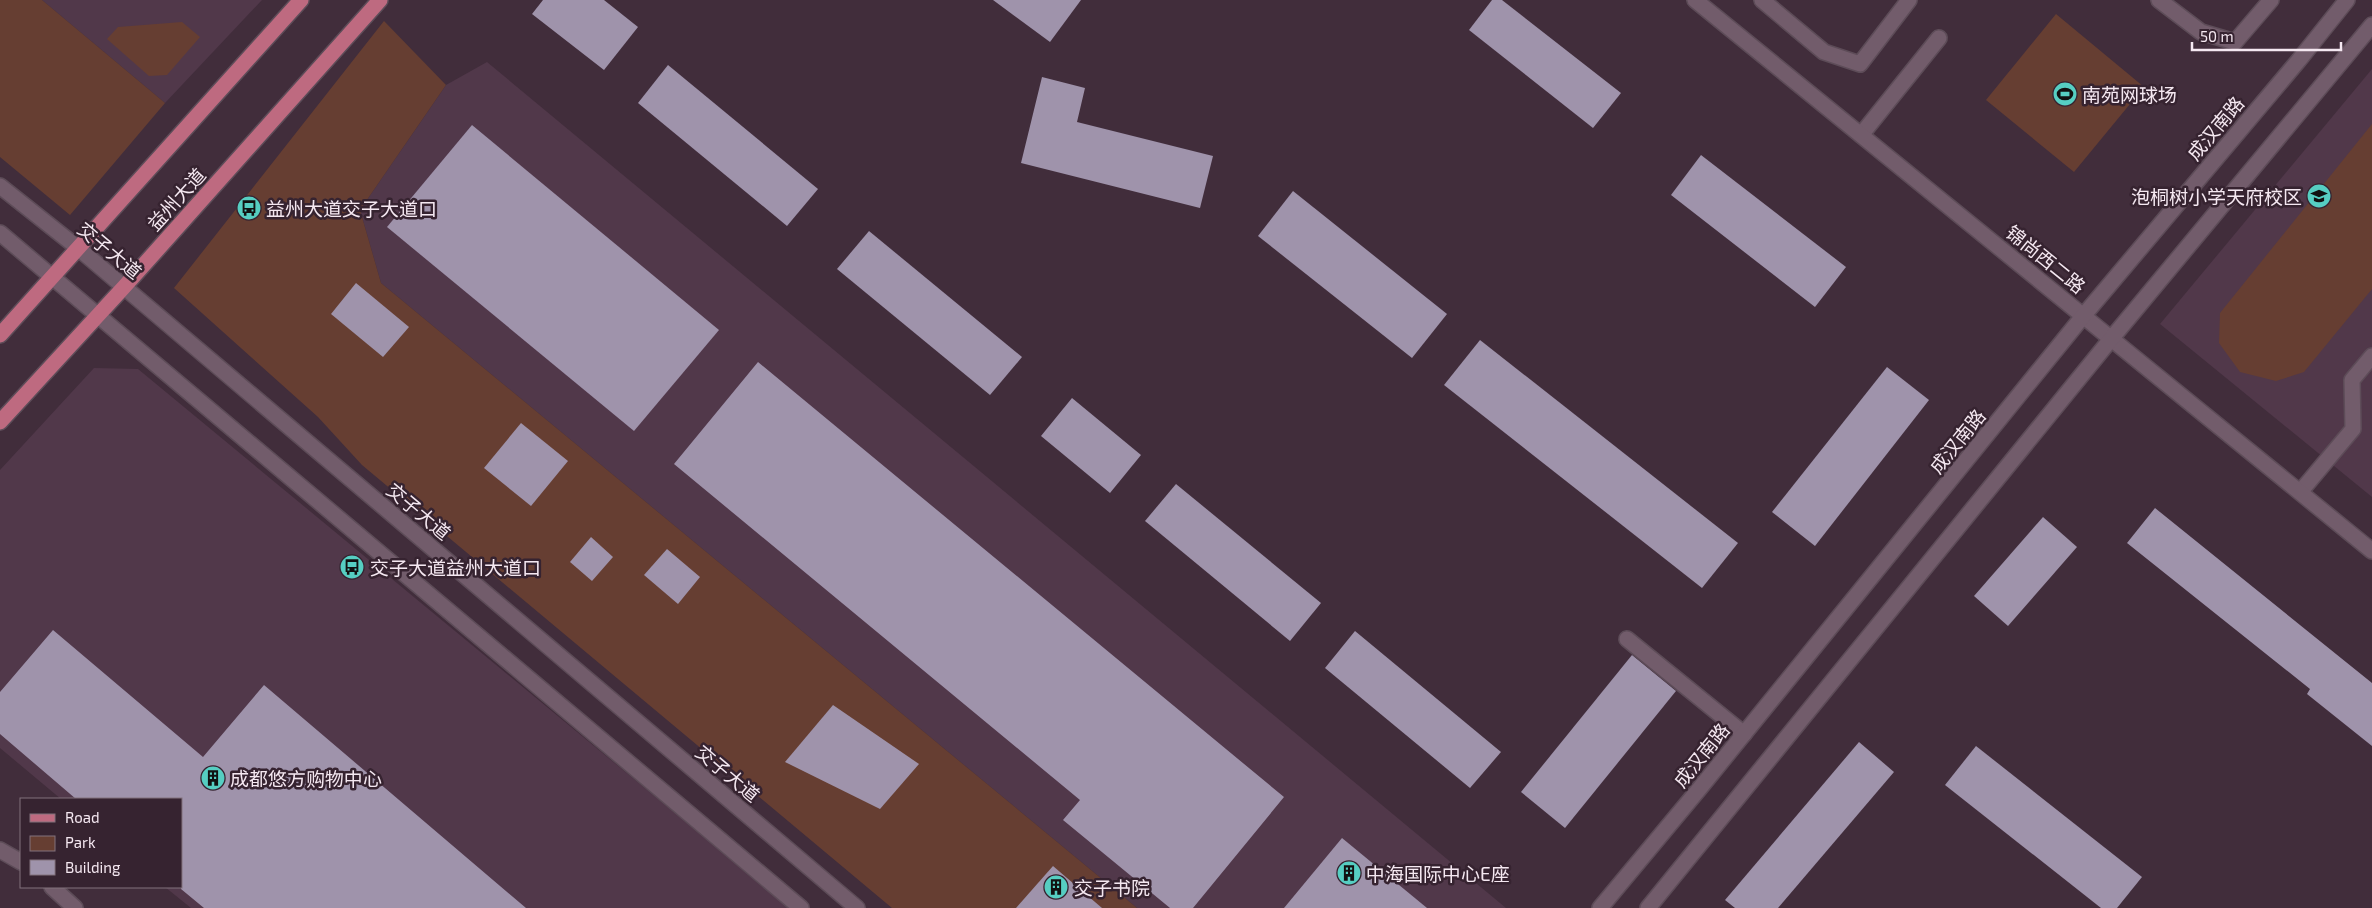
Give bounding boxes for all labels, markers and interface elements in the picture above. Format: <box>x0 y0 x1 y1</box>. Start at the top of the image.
scale bar <box>2192 20 2341 52</box>
text: 50 m <box>2200 27 2234 45</box>
sports icon: 南苑网球场 <box>2052 81 2078 107</box>
place label: 南苑网球场 <box>2082 83 2177 106</box>
street label: 成汉南路 <box>2182 91 2248 165</box>
street label: 益州大道 <box>142 163 210 235</box>
school or university icon: 泡桐树小学天府校区 <box>2306 183 2332 209</box>
place label: 泡桐树小学天府校区 <box>2131 185 2302 208</box>
bus stop icon: 益州大道交子大道口 <box>236 195 262 221</box>
place label: 益州大道交子大道口 <box>266 197 437 220</box>
street label: 交子大道 <box>73 217 147 283</box>
street label: 锦尚西二路 <box>2002 220 2090 298</box>
street label: 成汉南路 <box>1924 404 1990 478</box>
street label: 交子大道 <box>382 478 456 544</box>
bus stop icon: 交子大道益州大道口 <box>339 554 365 580</box>
place label: 交子大道益州大道口 <box>370 556 541 579</box>
street label: 成汉南路 <box>1668 718 1734 792</box>
street label: 交子大道 <box>691 740 765 806</box>
building icon: 成都悠方购物中心 <box>200 765 226 791</box>
place label: 成都悠方购物中心 <box>230 767 382 790</box>
legend <box>20 798 182 888</box>
text: Road <box>65 808 100 826</box>
text: Park <box>65 833 96 851</box>
text: Building <box>65 858 121 876</box>
building icon: 中海国际中心E座 <box>1336 860 1362 886</box>
place label: 中海国际中心E座 <box>1366 862 1510 885</box>
building icon: 交子书院 <box>1043 874 1069 900</box>
place label: 交子书院 <box>1074 876 1150 899</box>

